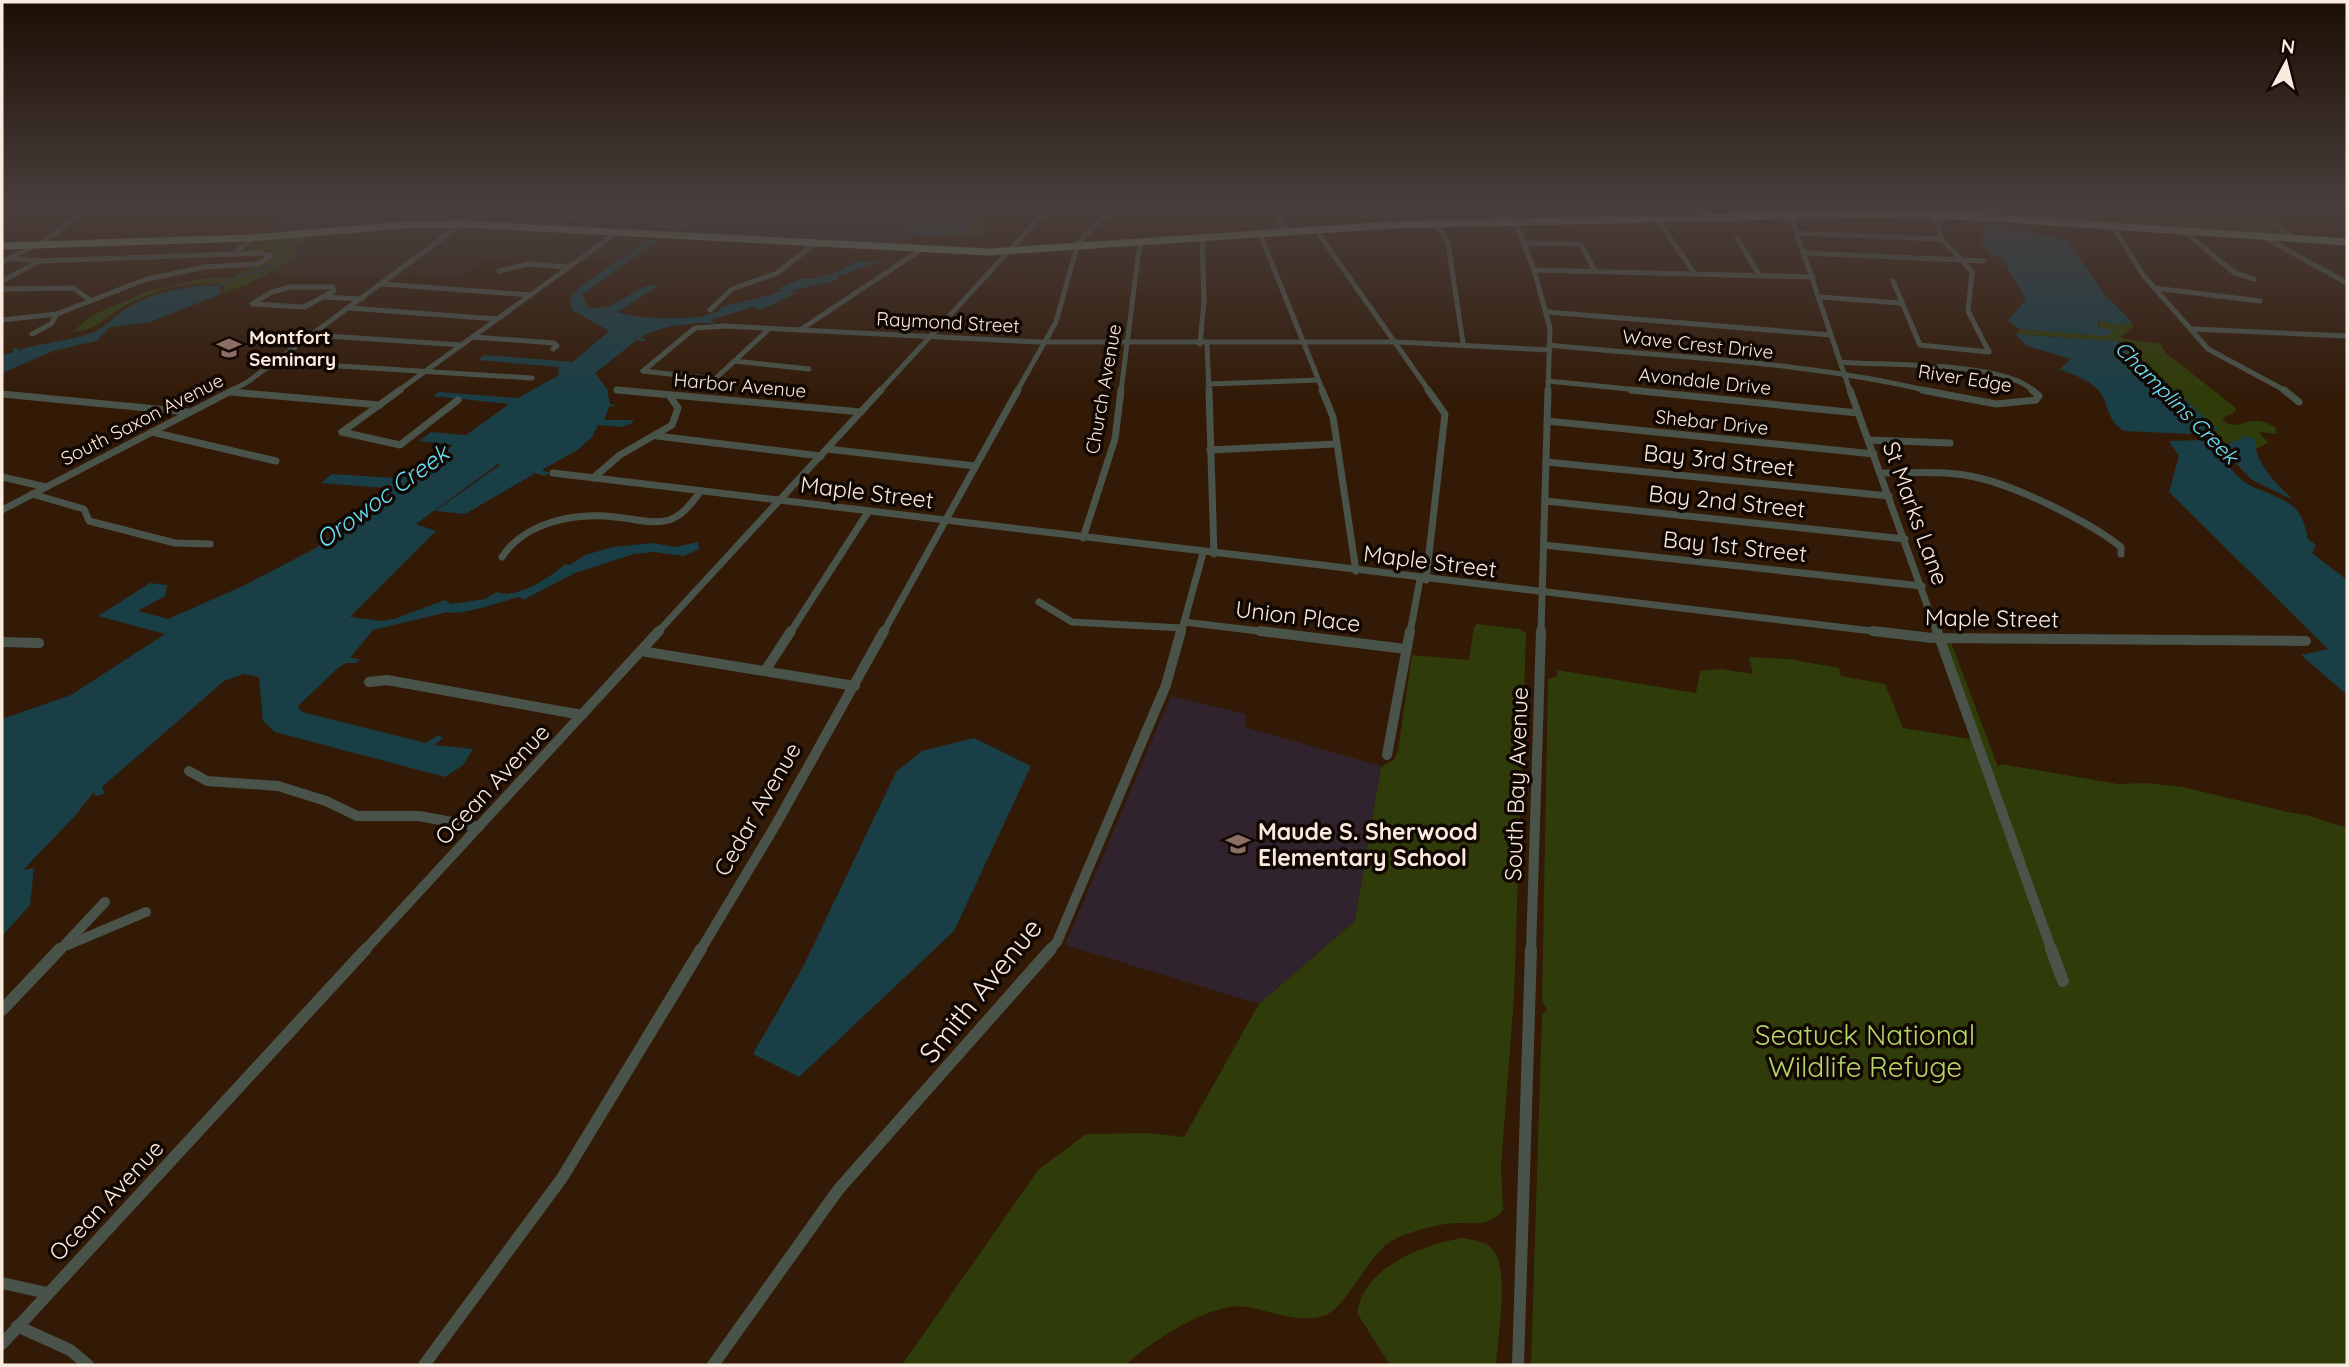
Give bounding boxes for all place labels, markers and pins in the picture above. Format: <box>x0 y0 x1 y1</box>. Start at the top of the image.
place label: Montfort Seminary <box>249 325 336 371</box>
school or university icon: Montfort Seminary <box>215 334 243 362</box>
place label: Maude S. Sherwood Elementary School <box>1258 817 1478 872</box>
school or university icon: Maude S. Sherwood Elementary School <box>1224 830 1252 858</box>

